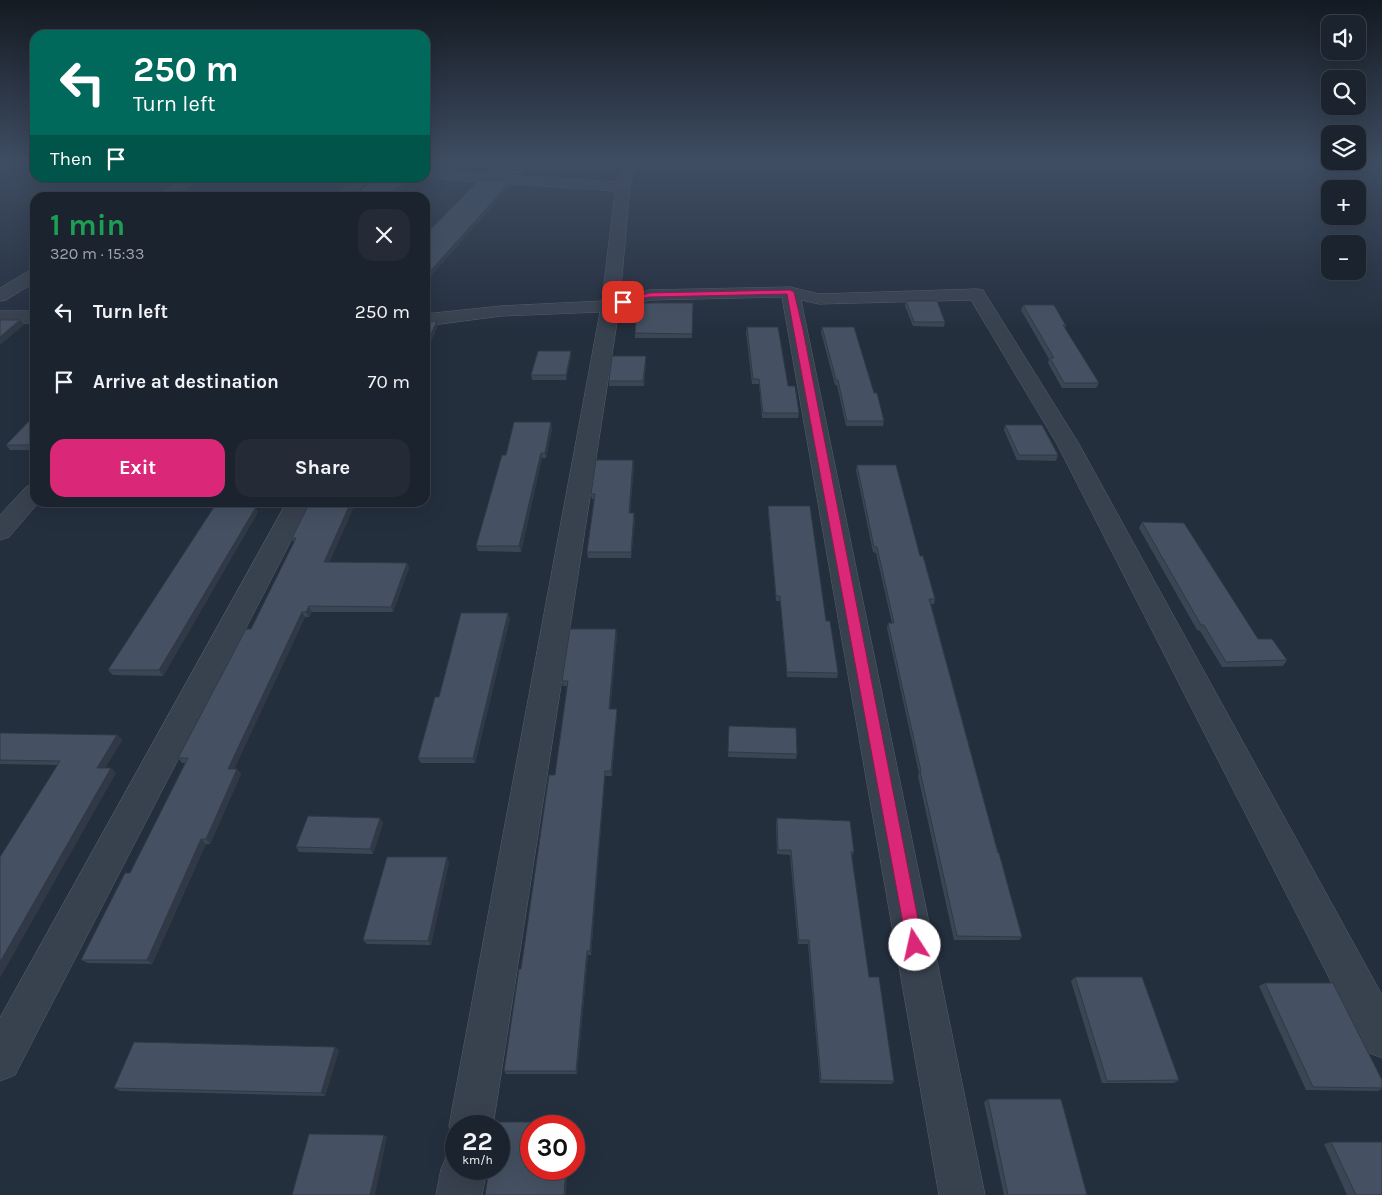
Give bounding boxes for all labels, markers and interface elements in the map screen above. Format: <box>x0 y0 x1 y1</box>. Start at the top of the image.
map controls <box>1321 15 1366 280</box>
button: sound <box>1321 15 1366 60</box>
text: 250 m <box>133 49 239 90</box>
icon: left <box>50 50 115 115</box>
button: search <box>1321 70 1366 115</box>
text: Turn left <box>133 91 216 117</box>
button: layers <box>1321 125 1366 170</box>
icon: arrive <box>102 145 130 173</box>
text: Then <box>50 148 92 170</box>
button: + <box>1321 180 1366 225</box>
text: 1 min <box>50 207 125 243</box>
button: close <box>358 209 410 261</box>
button: − <box>1321 235 1366 280</box>
text: 320 m · 15:33 <box>50 244 144 263</box>
pin <box>602 281 644 323</box>
icon: arrive <box>609 288 637 316</box>
icon: left <box>50 298 78 326</box>
text: Turn left <box>93 301 168 323</box>
text: 250 m <box>355 301 410 323</box>
icon: arrive <box>50 368 78 396</box>
text: Arrive at destination <box>93 371 279 393</box>
text: 70 m <box>368 371 410 393</box>
button: Exit <box>50 439 225 497</box>
button: Share <box>235 439 410 497</box>
position arrow <box>888 918 940 970</box>
speed limit sign: 30 <box>520 1115 585 1180</box>
text: 22 <box>462 1127 493 1156</box>
text: km/h <box>462 1153 493 1167</box>

